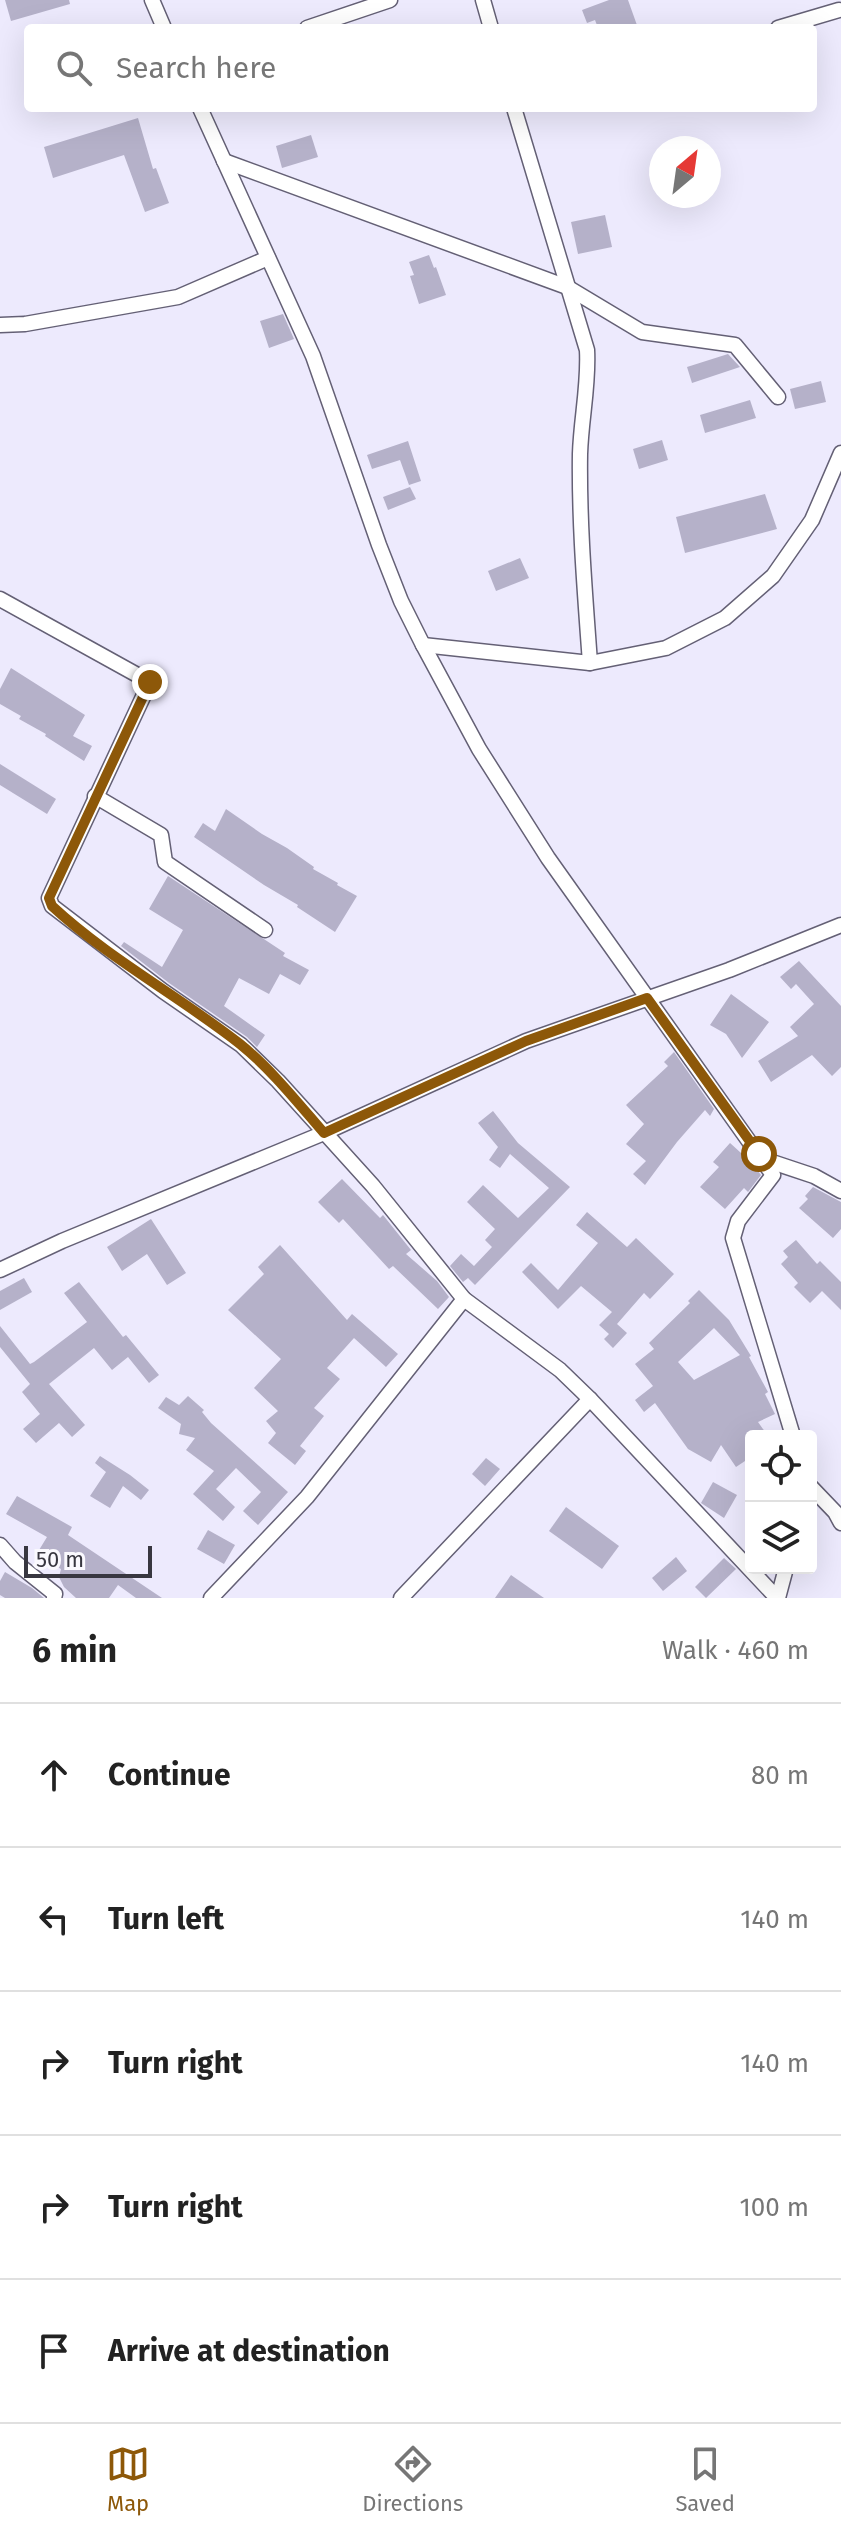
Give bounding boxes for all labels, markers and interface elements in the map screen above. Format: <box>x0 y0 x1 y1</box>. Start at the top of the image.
search box <box>24 24 817 112</box>
icon: search <box>52 46 96 90</box>
text: Search here <box>116 50 276 86</box>
north arrow <box>649 136 721 208</box>
route end <box>132 664 168 700</box>
route start <box>741 1136 777 1172</box>
map controls <box>745 1430 817 1574</box>
button: locate <box>745 1430 817 1502</box>
button: layers <box>745 1502 817 1574</box>
scale bar <box>24 1542 152 1578</box>
text: 50 m <box>36 1546 84 1573</box>
text: 6 min <box>32 1630 117 1671</box>
text: Walk · 460 m <box>662 1635 809 1666</box>
icon: ahead <box>32 1753 76 1797</box>
text: Continue <box>108 1757 231 1793</box>
text: 80 m <box>751 1760 809 1791</box>
icon: left <box>32 1897 76 1941</box>
text: Turn left <box>108 1901 224 1937</box>
text: 140 m <box>740 1904 809 1935</box>
icon: right <box>32 2041 76 2085</box>
text: Turn right <box>108 2045 243 2081</box>
text: 140 m <box>740 2048 809 2079</box>
icon: right <box>32 2185 76 2229</box>
text: Turn right <box>108 2189 243 2225</box>
text: 100 m <box>740 2192 809 2223</box>
icon: arrive <box>32 2329 76 2373</box>
text: Arrive at destination <box>108 2333 390 2369</box>
tab: Map <box>106 2442 150 2517</box>
tab: Directions <box>362 2442 463 2517</box>
tab: Saved <box>675 2442 735 2517</box>

